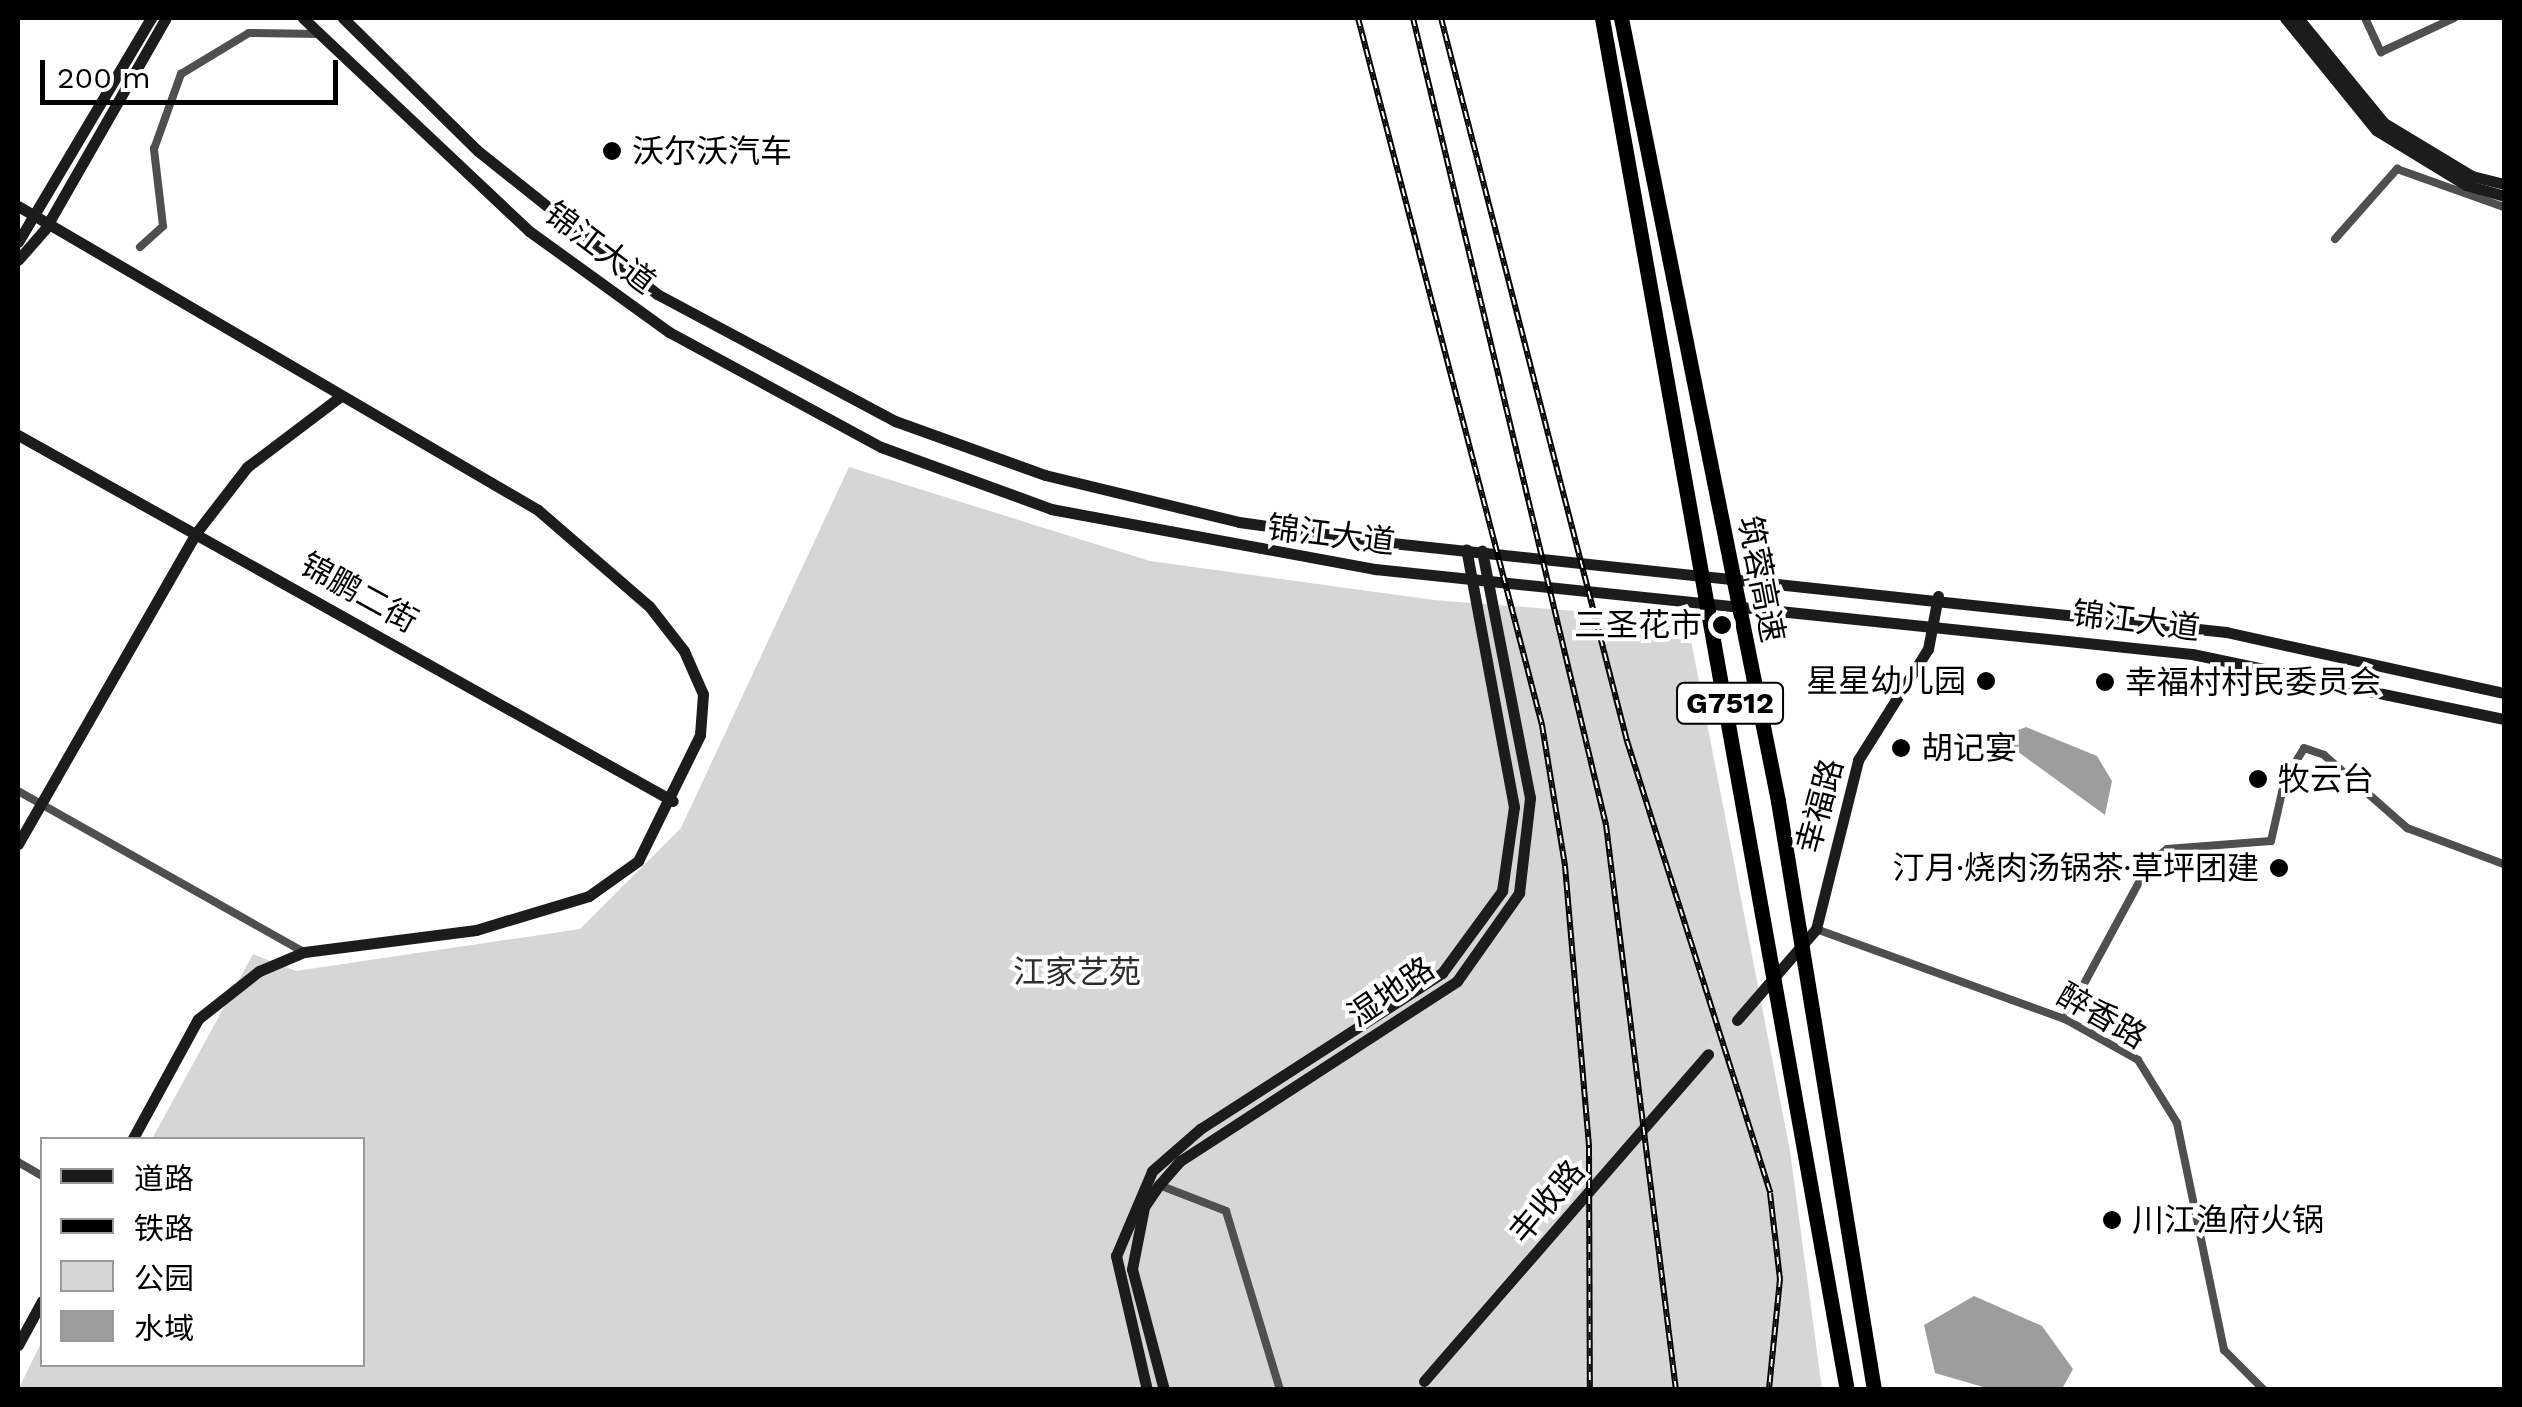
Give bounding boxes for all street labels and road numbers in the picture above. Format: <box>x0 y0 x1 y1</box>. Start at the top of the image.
street label: 锦江大道 <box>537 194 663 302</box>
street label: 锦江大道 <box>1265 508 1397 562</box>
street label: 筑蓉高速 <box>1730 513 1792 645</box>
street label: 锦鹏二街 <box>294 545 424 641</box>
street label: 锦江大道 <box>2070 594 2202 648</box>
road number: G7512 <box>1675 678 1785 728</box>
street label: 幸福路 <box>1789 755 1851 857</box>
street label: 湿地路 <box>1340 949 1442 1035</box>
street label: 醉香路 <box>2051 975 2153 1057</box>
street label: 丰收路 <box>1501 1153 1593 1251</box>

